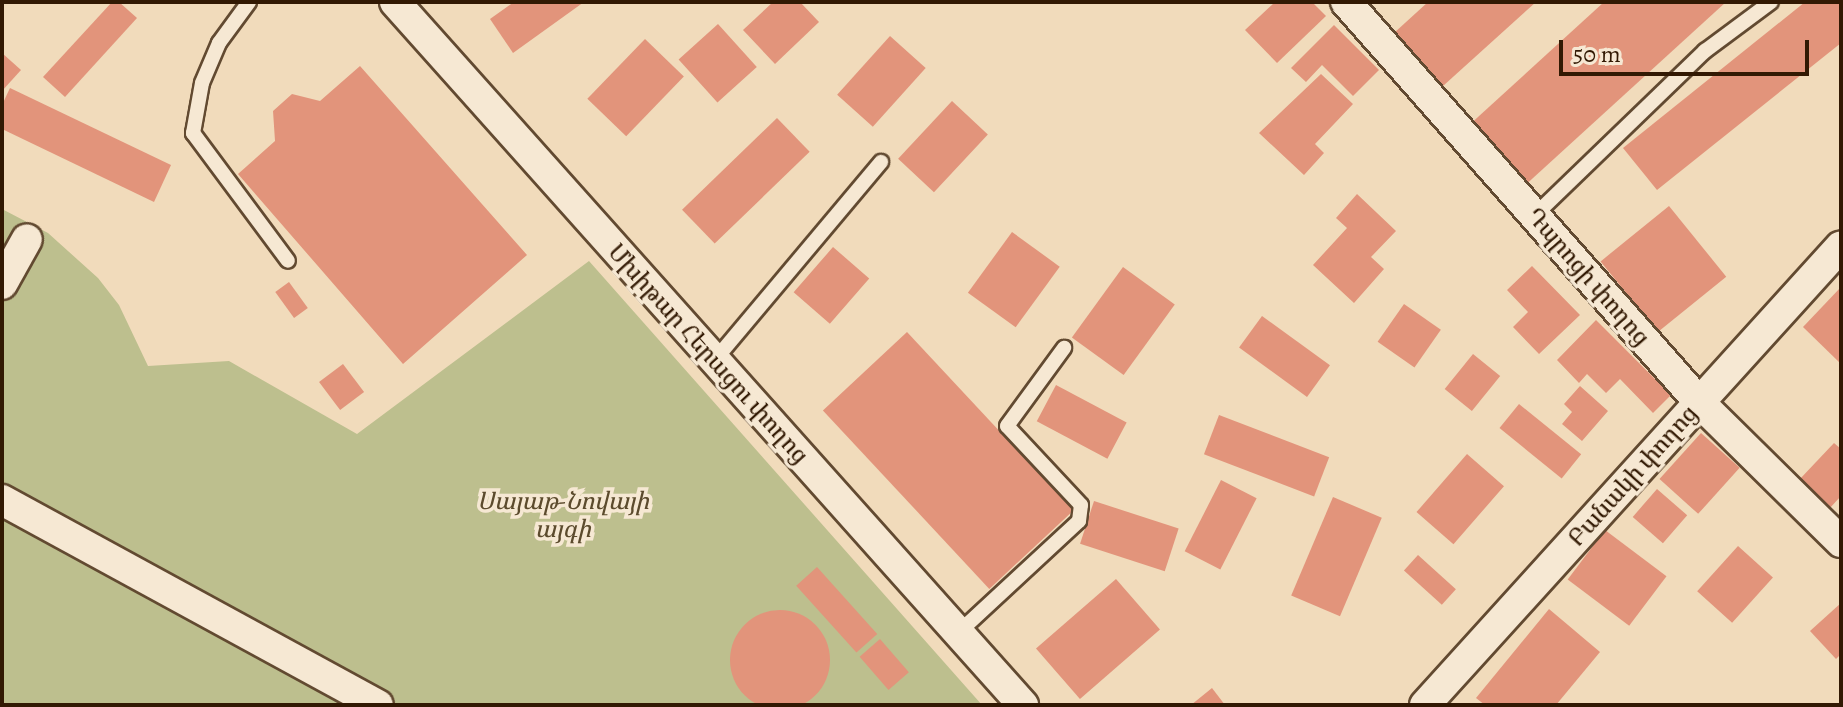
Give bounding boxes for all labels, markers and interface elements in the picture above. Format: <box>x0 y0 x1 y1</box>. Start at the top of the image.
scale bar <box>1563 24 1813 74</box>
text: 50 m <box>1573 38 1621 70</box>
street label: Դպրոցի փողոց <box>1520 202 1656 352</box>
street label: Մխիթար Հերացու փողոց <box>602 238 814 470</box>
street label: Բանակի փողոց <box>1562 399 1704 553</box>
park label: Սայաթ-Նովայի այգի <box>477 488 649 544</box>

